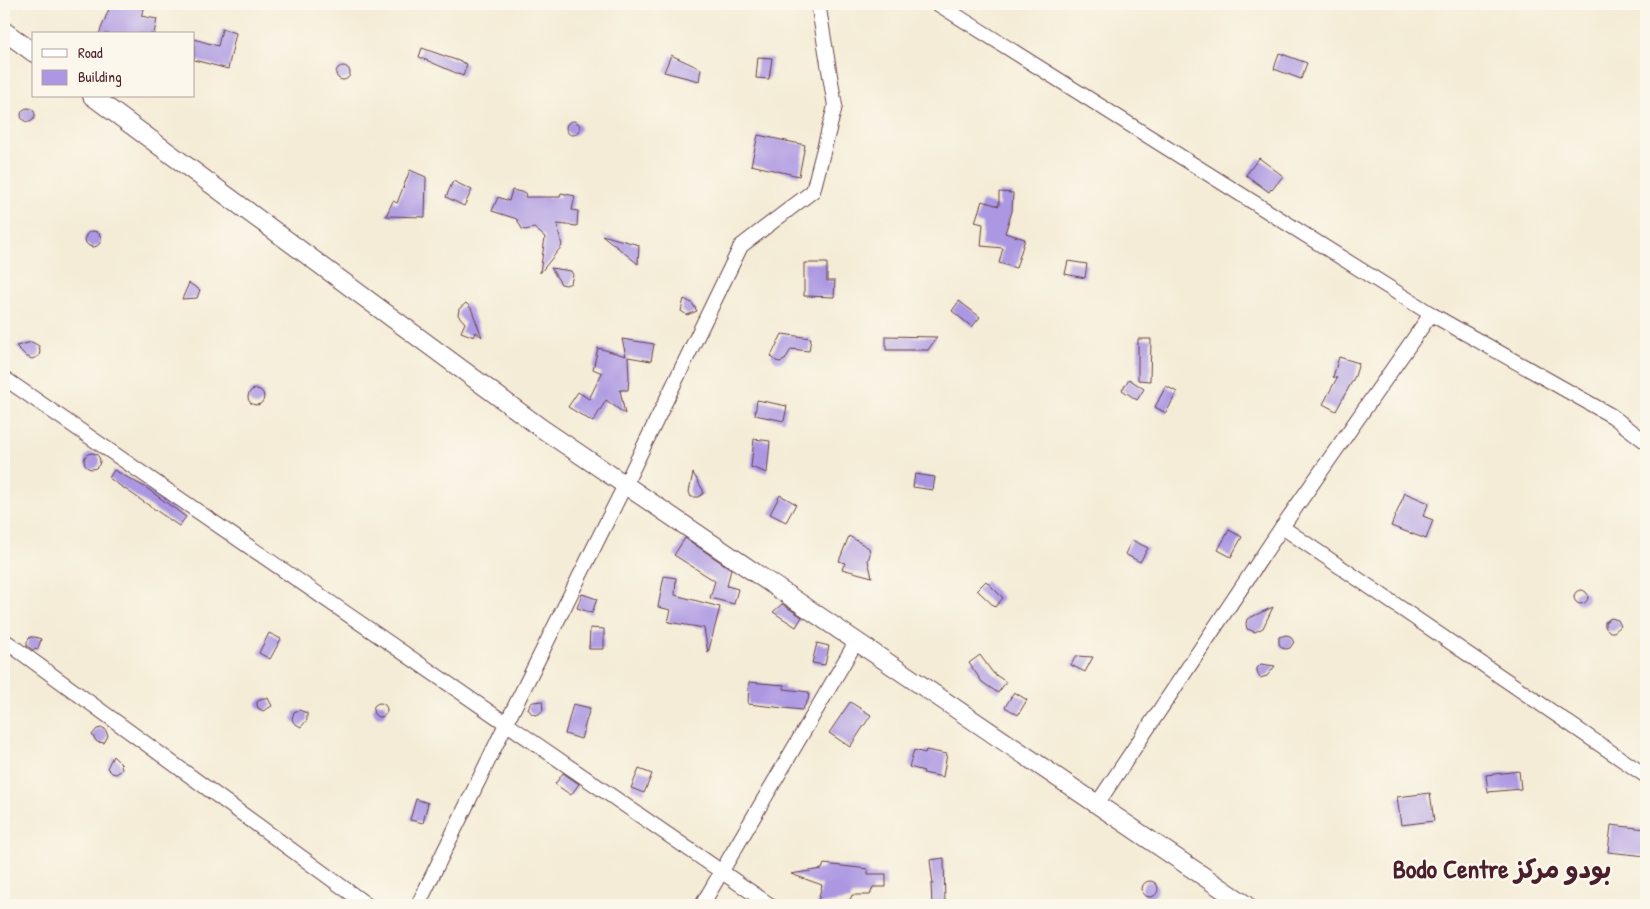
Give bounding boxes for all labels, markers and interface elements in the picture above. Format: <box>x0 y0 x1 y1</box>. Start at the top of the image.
legend <box>32 32 195 98</box>
text: Road <box>78 42 103 63</box>
text: Building <box>78 66 122 87</box>
district label: Bodo Centre بودو مركز <box>1393 851 1611 886</box>

